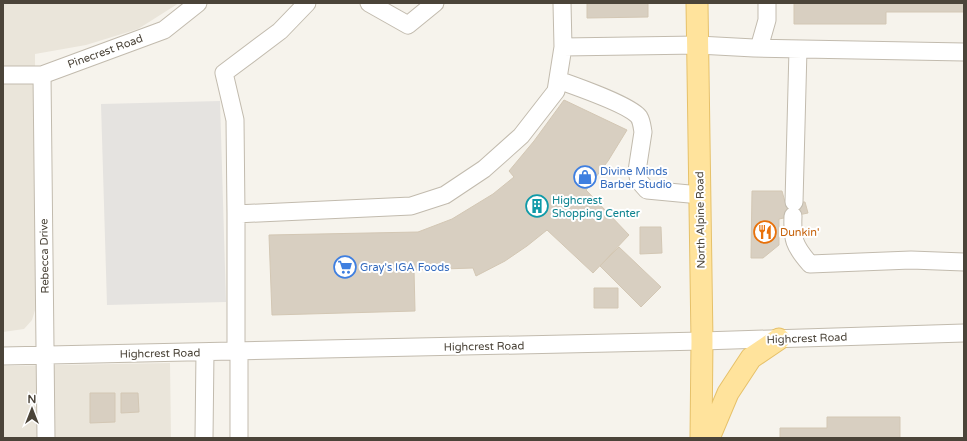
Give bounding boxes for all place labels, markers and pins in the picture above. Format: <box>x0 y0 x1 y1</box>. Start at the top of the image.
shop icon: Divine Minds Barber Studio <box>572 164 598 190</box>
place label: Divine Minds Barber Studio <box>600 165 672 191</box>
building icon: Highcrest Shopping Center <box>524 193 550 219</box>
place label: Highcrest Shopping Center <box>552 194 641 220</box>
restaurant icon: Dunkin' <box>752 219 778 245</box>
place label: Dunkin' <box>780 226 819 239</box>
supermarket icon: Gray's IGA Foods <box>332 254 358 280</box>
place label: Gray's IGA Foods <box>360 261 449 274</box>

